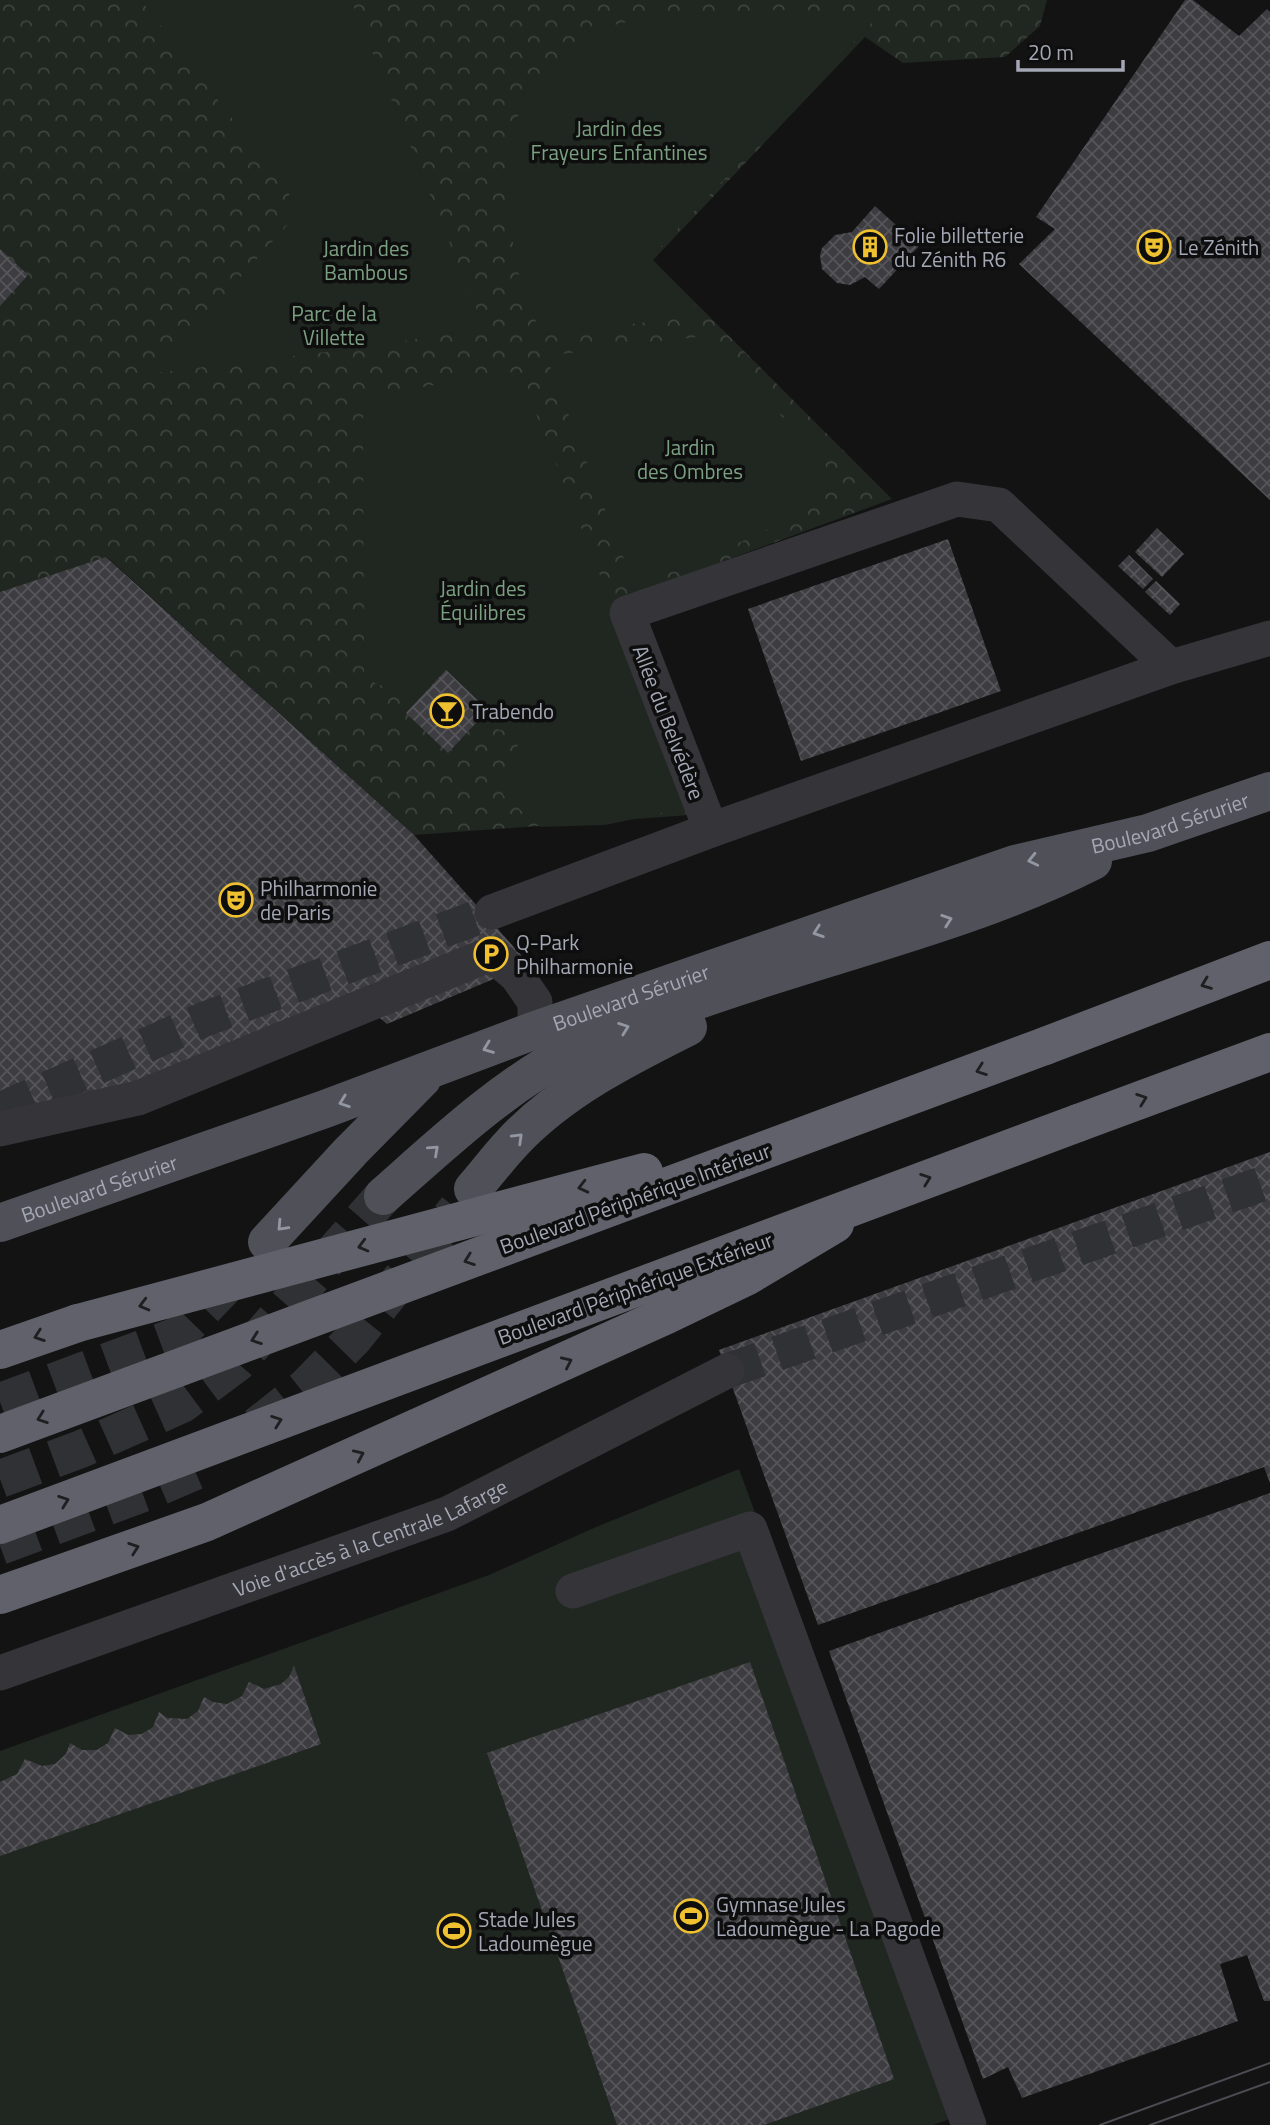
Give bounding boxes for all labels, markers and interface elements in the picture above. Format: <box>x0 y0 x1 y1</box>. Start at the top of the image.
scale bar <box>1018 28 1123 72</box>
text: 20 m <box>1028 36 1074 68</box>
park label: Jardin des Frayeurs Enfantines <box>531 112 707 168</box>
place label: Folie billetterie du Zénith R6 <box>894 219 1024 275</box>
building icon: Folie billetterie du Zénith R6 <box>851 228 889 266</box>
theatre icon: Le Zénith <box>1135 228 1173 266</box>
place label: Le Zénith <box>1178 231 1259 263</box>
park label: Jardin des Bambous <box>323 232 409 288</box>
park label: Parc de la Villette <box>291 297 377 353</box>
park label: Jardin des Ombres <box>637 431 743 487</box>
park label: Jardin des Équilibres <box>440 572 526 628</box>
street label: Allée du Belvédère <box>625 640 713 804</box>
bar icon: Trabendo <box>428 692 466 730</box>
place label: Trabendo <box>472 695 554 727</box>
street label: Boulevard Sérurier <box>1088 783 1253 862</box>
one-way arrow <box>1027 851 1039 866</box>
place label: Philharmonie de Paris <box>260 872 377 928</box>
theatre icon: Philharmonie de Paris <box>217 881 255 919</box>
one-way arrow <box>941 914 953 928</box>
one-way arrow <box>812 924 824 938</box>
place label: Q-Park Philharmonie <box>516 926 633 982</box>
parking icon: Q-Park Philharmonie <box>472 935 510 973</box>
street label: Boulevard Sérurier <box>548 955 713 1039</box>
one-way arrow <box>1201 976 1213 990</box>
one-way arrow <box>617 1022 629 1036</box>
one-way arrow <box>482 1039 494 1053</box>
one-way arrow <box>975 1062 987 1076</box>
one-way arrow <box>338 1094 350 1108</box>
one-way arrow <box>1135 1094 1147 1108</box>
one-way arrow <box>510 1133 523 1146</box>
street label: Boulevard Périphérique Intérieur <box>495 1134 775 1262</box>
street label: Boulevard Sérurier <box>16 1146 182 1230</box>
one-way arrow <box>425 1146 438 1158</box>
one-way arrow <box>920 1174 932 1188</box>
one-way arrow <box>577 1179 589 1193</box>
one-way arrow <box>278 1218 290 1231</box>
street label: Boulevard Périphérique Extérieur <box>493 1223 777 1353</box>
one-way arrow <box>357 1238 369 1252</box>
one-way arrow <box>463 1251 475 1265</box>
one-way arrow <box>138 1297 150 1311</box>
one-way arrow <box>33 1328 45 1342</box>
one-way arrow <box>250 1331 262 1345</box>
one-way arrow <box>560 1356 572 1370</box>
one-way arrow <box>37 1410 49 1424</box>
one-way arrow <box>271 1416 283 1430</box>
one-way arrow <box>352 1449 364 1463</box>
street label: Voie d'accès à la Centrale Lafarge <box>228 1470 513 1605</box>
one-way arrow <box>57 1495 69 1509</box>
one-way arrow <box>127 1542 139 1556</box>
place label: Gymnase Jules Ladoumègue - La Pagode <box>716 1888 941 1944</box>
sports icon: Gymnase Jules Ladoumègue - La Pagode <box>672 1897 710 1935</box>
place label: Stade Jules Ladoumègue <box>478 1903 593 1959</box>
sports icon: Stade Jules Ladoumègue <box>435 1912 473 1950</box>

